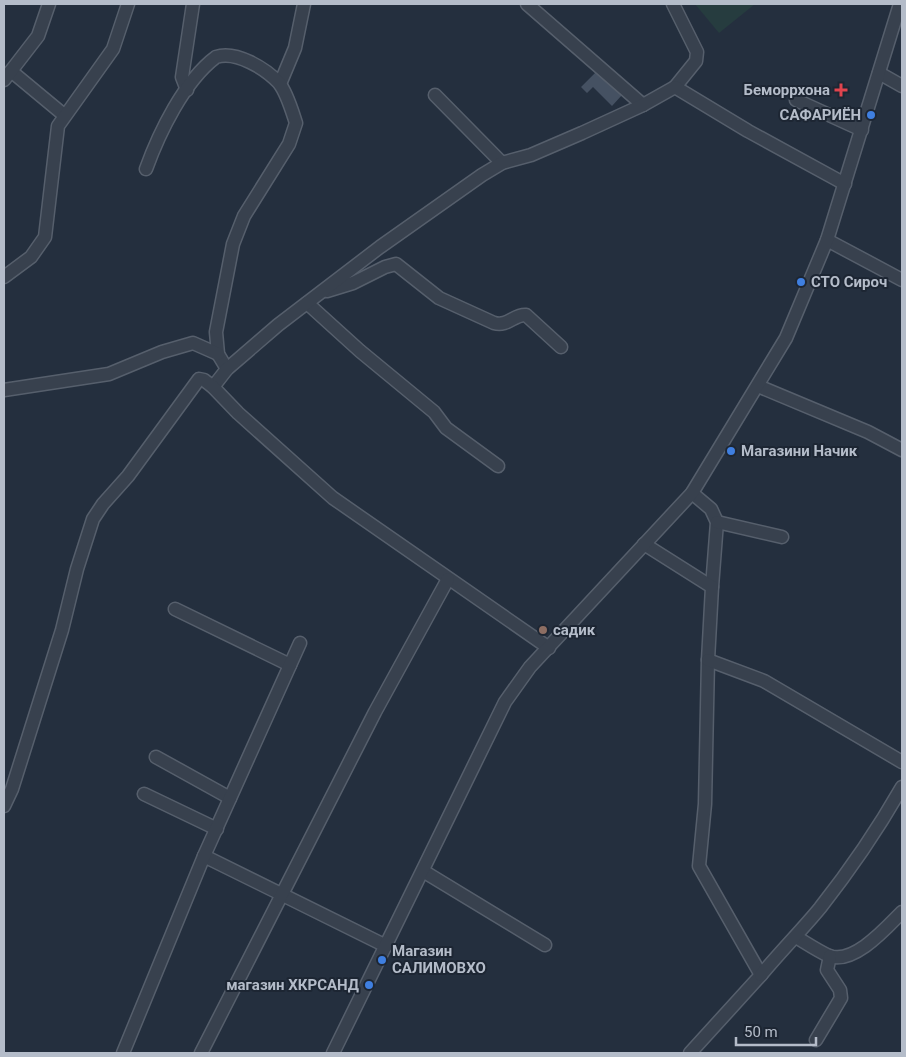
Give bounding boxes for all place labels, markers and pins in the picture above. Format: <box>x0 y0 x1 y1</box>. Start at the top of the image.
place label: Беморрхона <box>744 81 830 99</box>
marker: Беморрхона <box>834 83 848 97</box>
place label: САФАРИЁН <box>780 106 861 124</box>
marker: САФАРИЁН <box>865 109 877 121</box>
place label: СТО Сироч <box>811 273 887 291</box>
marker: СТО Сироч <box>795 276 807 288</box>
place label: Магазини Начик <box>741 442 858 460</box>
marker: Магазини Начик <box>725 445 737 457</box>
place label: садик <box>553 621 596 639</box>
marker: садик <box>537 624 549 636</box>
place label: Магазин САЛИМОВХО <box>392 942 486 977</box>
marker: Магазин САЛИМОВХО <box>376 954 388 966</box>
place label: магазин ХКРСАНД <box>226 976 359 994</box>
marker: магазин ХКРСАНД <box>363 979 375 991</box>

